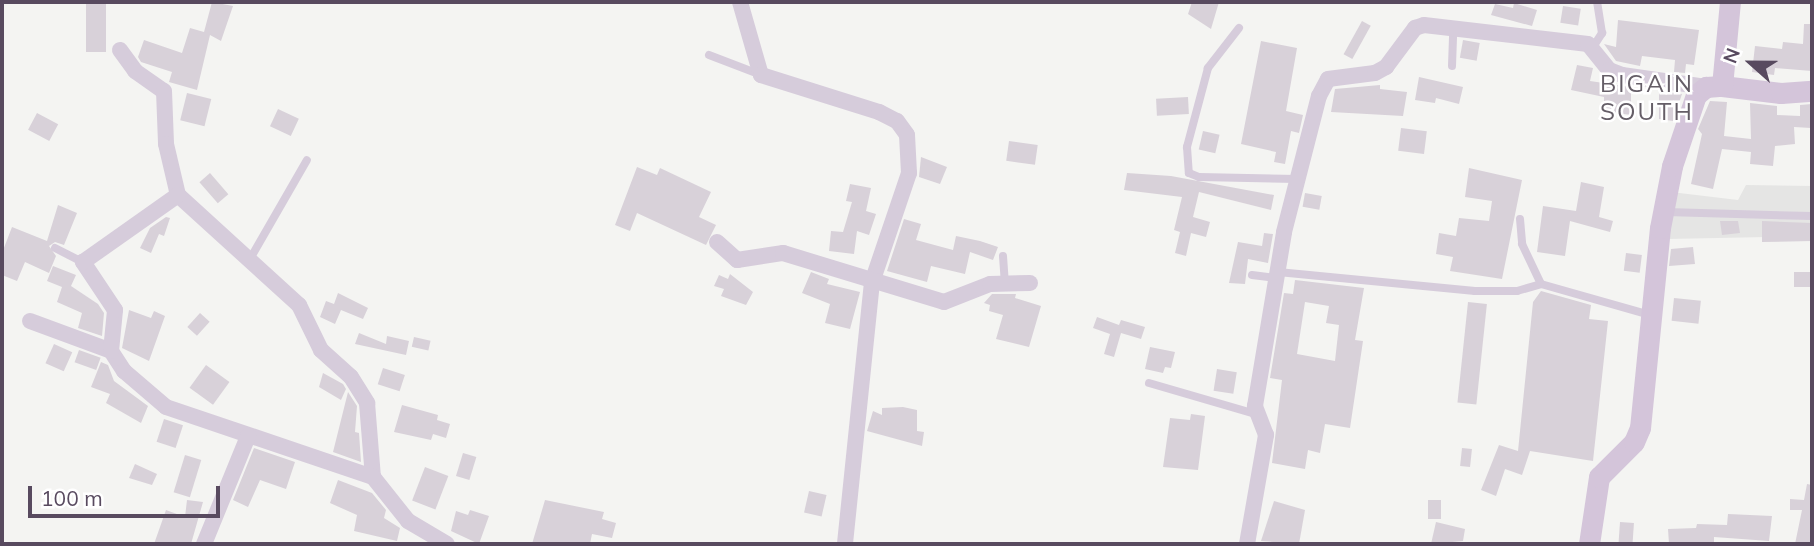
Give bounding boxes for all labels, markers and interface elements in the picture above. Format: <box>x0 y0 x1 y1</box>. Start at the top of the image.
north arrow <box>1716 28 1786 98</box>
text: N <box>1718 44 1745 66</box>
district label: BIGAIN SOUTH <box>1601 70 1693 126</box>
scale bar <box>32 472 224 516</box>
text: 100 m <box>41 485 103 511</box>

